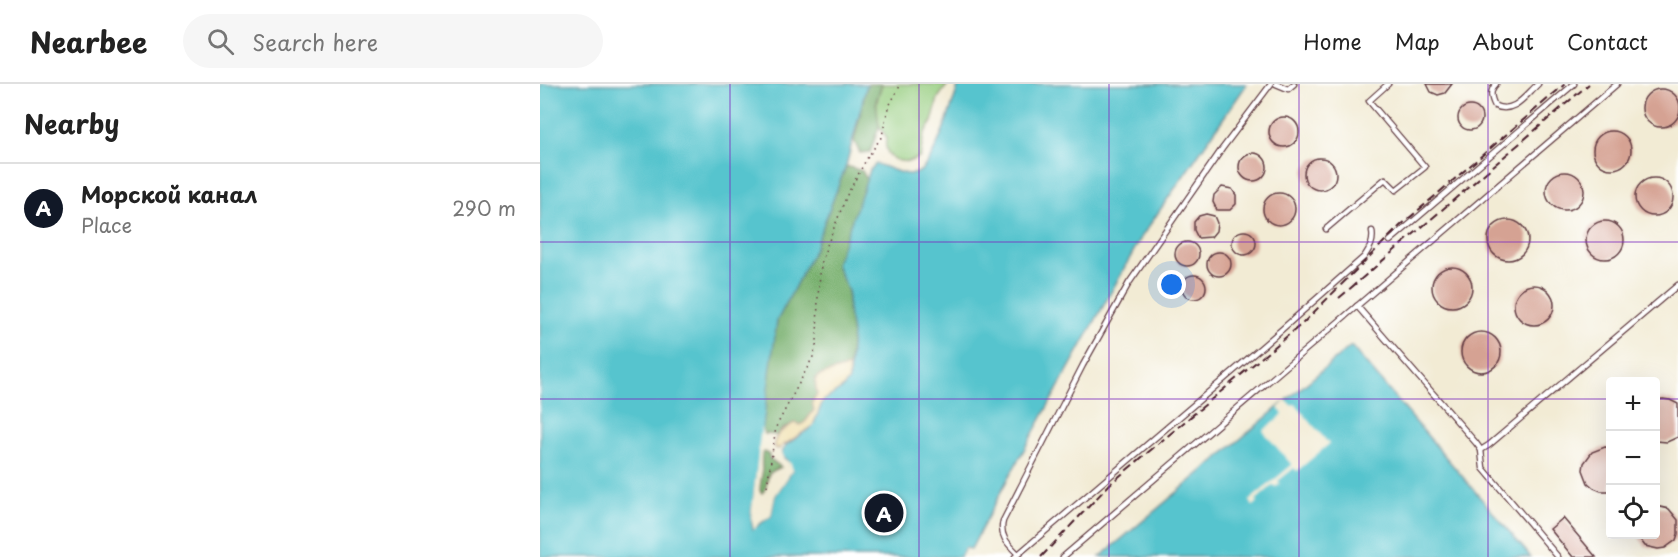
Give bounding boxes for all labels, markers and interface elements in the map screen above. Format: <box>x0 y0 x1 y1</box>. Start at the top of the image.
search box <box>183 14 603 68</box>
text: Nearbee <box>30 20 147 63</box>
icon: search <box>204 25 237 58</box>
text: Search here <box>252 25 378 58</box>
text: Home <box>1303 25 1362 57</box>
text: Map <box>1395 25 1440 57</box>
text: About <box>1473 25 1534 57</box>
text: Contact <box>1567 25 1648 57</box>
text: Nearby <box>24 104 119 143</box>
text: Морской канал <box>81 177 257 210</box>
text: A <box>36 193 51 223</box>
text: 290 m <box>452 193 516 223</box>
text: Place <box>81 210 132 240</box>
your location <box>1157 270 1186 299</box>
map controls <box>1606 377 1660 539</box>
button: + <box>1606 377 1660 431</box>
button: − <box>1606 431 1660 485</box>
button: locate <box>1606 485 1660 539</box>
pin: A <box>864 490 904 536</box>

